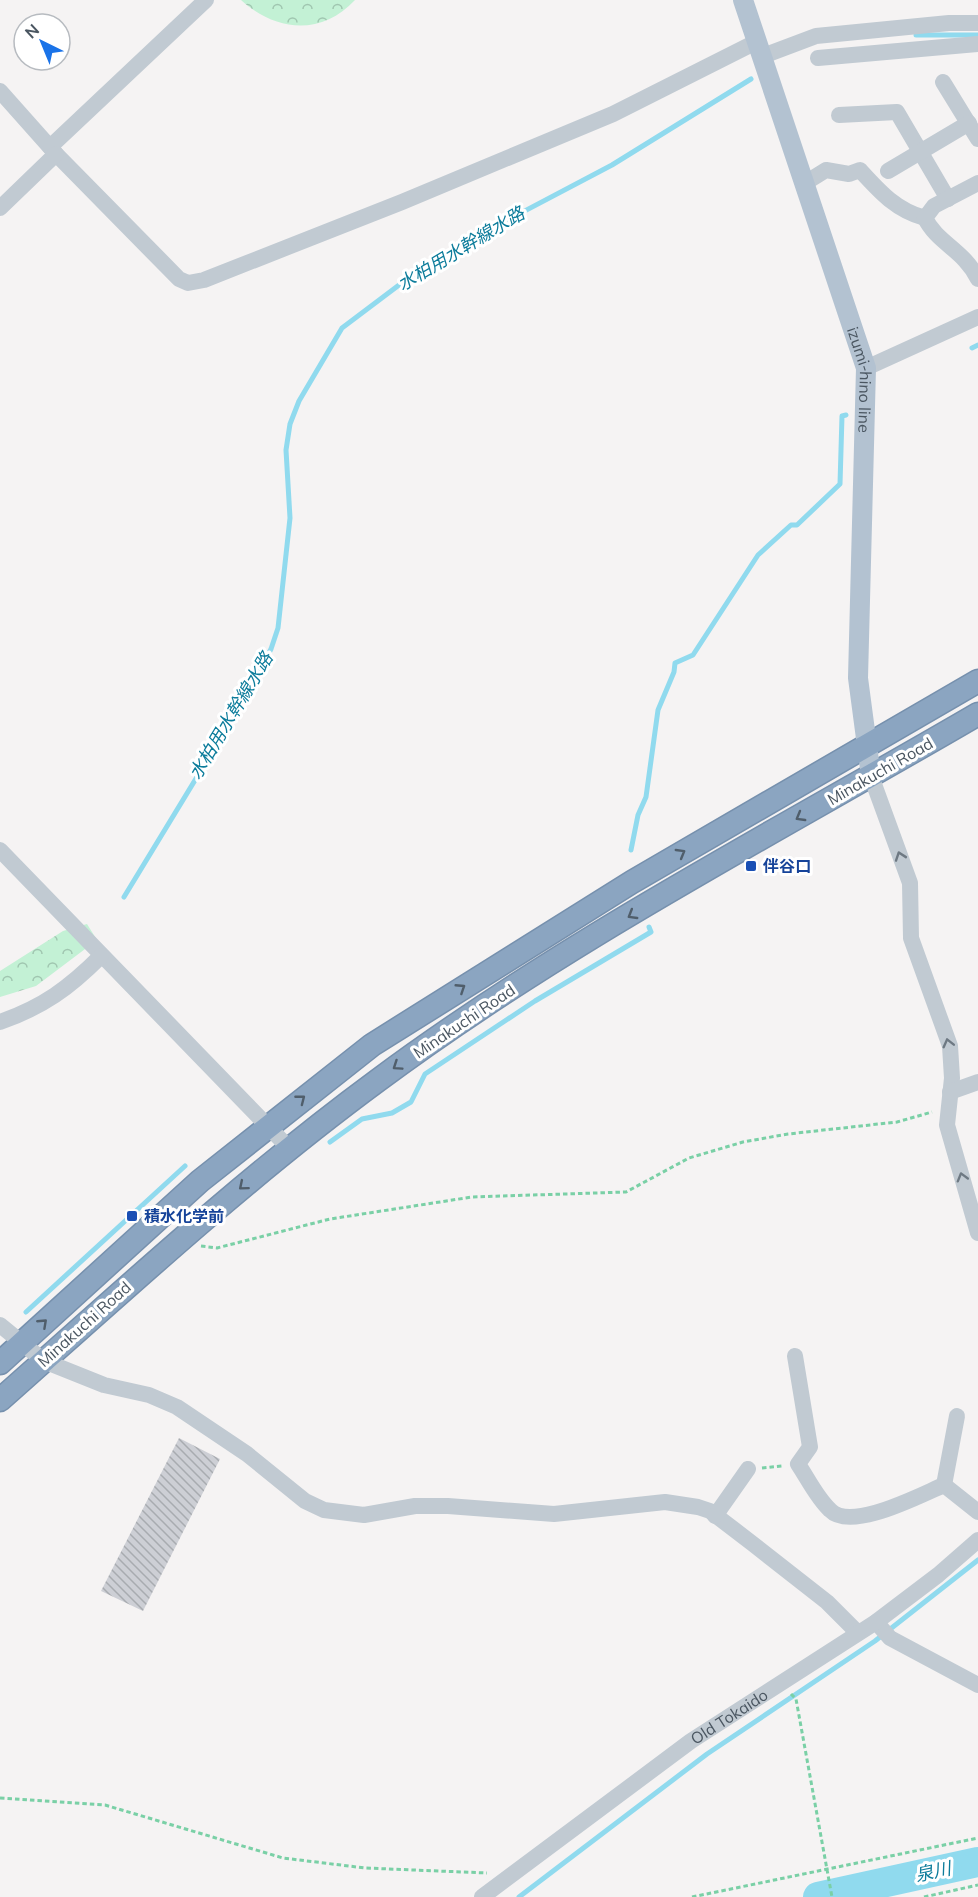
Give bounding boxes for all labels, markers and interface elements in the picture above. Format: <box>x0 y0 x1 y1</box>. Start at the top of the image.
north arrow <box>12 12 72 72</box>
text: N <box>21 20 43 42</box>
water label: 水柏用水幹線水路 <box>393 201 530 296</box>
street label: izumi-hino line <box>843 324 877 433</box>
water label: 水柏用水幹線水路 <box>184 646 279 783</box>
street label: Minakuchi Road <box>824 733 936 809</box>
one-way arrow <box>796 810 806 821</box>
one-way arrow <box>675 849 685 860</box>
one-way arrow <box>895 851 908 862</box>
place label: 伴谷口 <box>762 856 811 876</box>
marker: 伴谷口 <box>744 859 758 873</box>
one-way arrow <box>627 907 638 918</box>
street label: Minakuchi Road <box>409 980 519 1062</box>
one-way arrow <box>455 983 465 995</box>
one-way arrow <box>942 1038 955 1048</box>
one-way arrow <box>393 1059 404 1070</box>
one-way arrow <box>295 1096 306 1107</box>
one-way arrow <box>957 1172 969 1183</box>
one-way arrow <box>239 1178 250 1189</box>
place label: 積水化学前 <box>144 1206 224 1226</box>
marker: 積水化学前 <box>125 1209 139 1223</box>
street label: Minakuchi Road <box>33 1277 135 1371</box>
one-way arrow <box>36 1319 47 1330</box>
street label: Old Tokaido <box>687 1684 771 1749</box>
water label: 泉川 <box>913 1856 955 1887</box>

